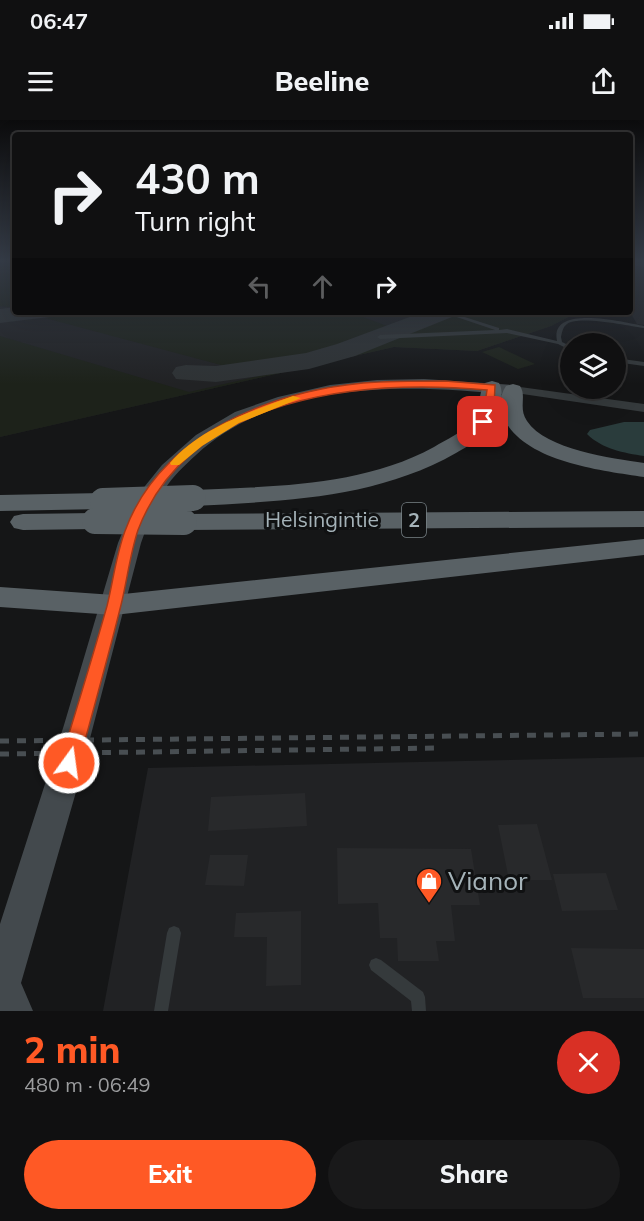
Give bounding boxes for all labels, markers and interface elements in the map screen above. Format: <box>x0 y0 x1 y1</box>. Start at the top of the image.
text: 06:47 <box>30 7 88 35</box>
text: Beeline <box>275 64 369 98</box>
icon: menu <box>24 65 57 98</box>
icon: share <box>587 65 620 98</box>
text: 430 m <box>135 152 260 205</box>
icon: right <box>36 156 114 234</box>
text: Turn right <box>135 204 255 238</box>
icon: left <box>243 270 276 303</box>
icon: ahead <box>306 270 339 303</box>
icon: right <box>369 270 402 303</box>
map controls <box>560 333 626 399</box>
button: layers <box>560 333 626 399</box>
pin <box>457 396 508 447</box>
icon: arrive <box>466 405 499 438</box>
road number: 2 <box>402 503 426 537</box>
street label: Helsingintie <box>265 506 379 532</box>
position arrow <box>37 731 101 795</box>
place label: Vianor <box>448 864 528 897</box>
shop icon: Vianor <box>414 866 444 904</box>
text: 2 min <box>24 1027 120 1072</box>
button: close <box>557 1031 620 1094</box>
text: 480 m · 06:49 <box>24 1072 150 1097</box>
button: Exit <box>24 1140 316 1209</box>
button: Share <box>328 1140 620 1209</box>

